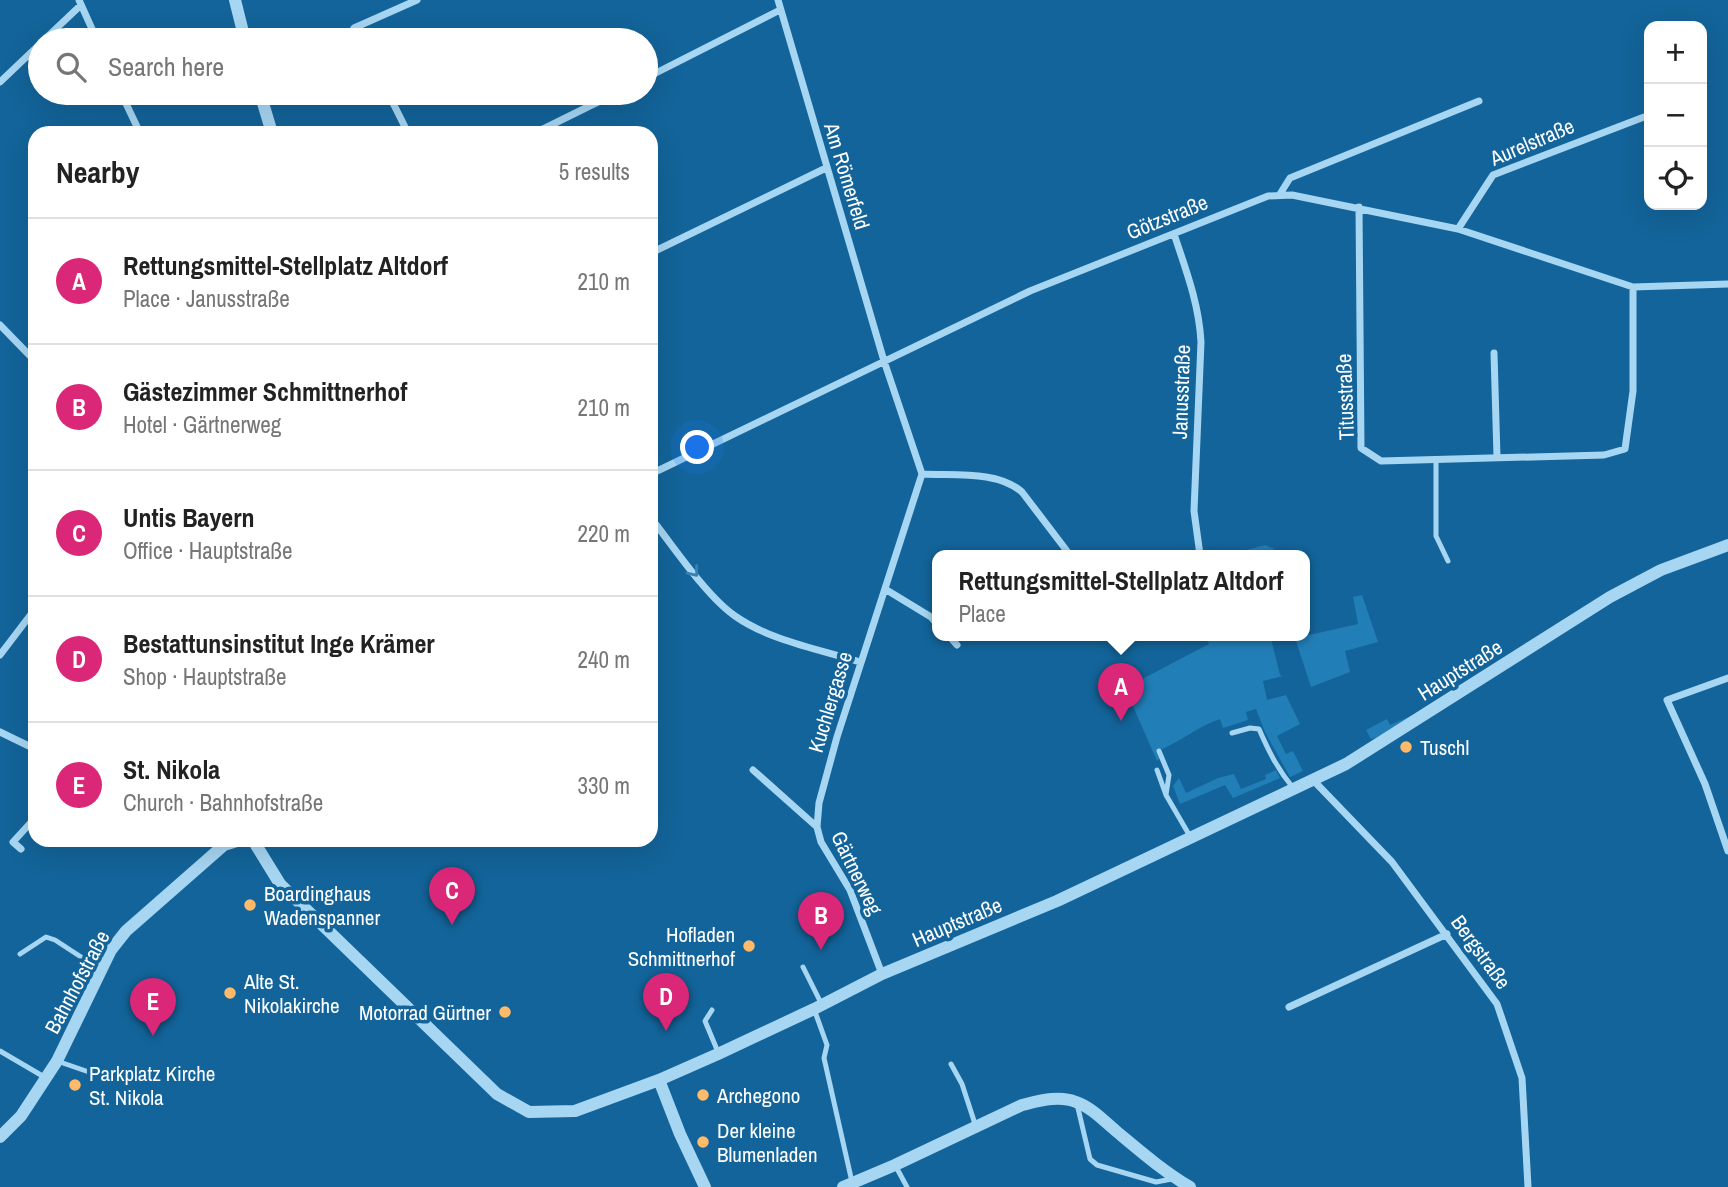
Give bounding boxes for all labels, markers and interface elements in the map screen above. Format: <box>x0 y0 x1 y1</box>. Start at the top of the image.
map controls <box>1644 21 1707 210</box>
button: + <box>1644 21 1707 84</box>
search box <box>28 28 658 105</box>
icon: search <box>52 48 90 86</box>
text: Search here <box>108 49 224 84</box>
button: − <box>1644 84 1707 147</box>
street label: Aurelstraße <box>1484 111 1579 173</box>
street label: Am Römerfeld <box>817 118 877 233</box>
button: locate <box>1644 147 1707 210</box>
text: Nearby <box>56 152 139 192</box>
text: 5 results <box>559 156 630 187</box>
street label: Götzstraße <box>1122 188 1212 246</box>
text: Rettungsmittel-Stellplatz Altdorf <box>123 248 448 283</box>
text: A <box>72 266 86 297</box>
text: 210 m <box>578 266 630 297</box>
text: Place · Janusstraße <box>123 283 290 314</box>
street label: Janusstraße <box>1165 344 1197 440</box>
street label: Titusstraße <box>1329 353 1361 441</box>
text: Gästezimmer Schmittnerhof <box>123 374 407 409</box>
text: B <box>72 392 86 423</box>
text: 210 m <box>578 392 630 423</box>
text: Hotel · Gärtnerweg <box>123 409 281 440</box>
your location <box>680 430 714 464</box>
text: Untis Bayern <box>123 500 255 535</box>
text: C <box>72 518 86 549</box>
text: 220 m <box>578 518 630 549</box>
text: Office · Hauptstraße <box>123 535 293 566</box>
popup <box>932 550 1310 641</box>
text: Rettungsmittel-Stellplatz Altdorf <box>959 563 1283 598</box>
one-way arrow <box>685 564 698 576</box>
text: Place <box>959 598 1006 629</box>
text: Bestattunsinstitut Inge Krämer <box>123 626 435 661</box>
street label: Hauptstraße <box>1412 633 1508 707</box>
text: D <box>72 644 86 675</box>
text: 240 m <box>578 644 630 675</box>
street label: Kuchlergasse <box>801 648 859 756</box>
text: Shop · Hauptstraße <box>123 661 287 692</box>
pin: A <box>1098 663 1144 721</box>
place label: Tuschl <box>1420 733 1469 762</box>
marker: Tuschl <box>1398 739 1414 755</box>
text: St. Nikola <box>123 752 220 787</box>
text: E <box>73 770 85 801</box>
text: 330 m <box>578 770 630 801</box>
text: Church · Bahnhofstraße <box>123 787 323 818</box>
street label: Gärtnerweg <box>824 826 890 920</box>
pin: C <box>429 867 475 925</box>
place label: Boardinghaus Wadenspanner <box>264 879 380 932</box>
street label: Hauptstraße <box>908 890 1006 954</box>
pin: B <box>798 892 844 950</box>
marker: Boardinghaus Wadenspanner <box>242 897 258 913</box>
street label: Bergstraße <box>1444 909 1518 995</box>
place label: Hofladen Schmittnerhof <box>628 920 735 973</box>
street label: Bahnhofstraße <box>38 925 116 1039</box>
marker: Hofladen Schmittnerhof <box>741 938 757 954</box>
place label: Alte St. Nikolakirche <box>243 967 340 1020</box>
pin: D <box>643 973 689 1031</box>
pin: E <box>130 978 176 1036</box>
marker: Alte St. Nikolakirche <box>222 985 238 1001</box>
place label: Motorrad Gürtner <box>359 998 491 1027</box>
marker: Motorrad Gürtner <box>497 1004 513 1020</box>
place label: Parkplatz Kirche St. Nikola <box>89 1059 215 1112</box>
marker: Parkplatz Kirche St. Nikola <box>67 1077 83 1093</box>
place label: Archegono <box>716 1081 800 1110</box>
marker: Archegono <box>695 1087 711 1103</box>
place label: Der kleine Blumenladen <box>717 1116 818 1169</box>
marker: Der kleine Blumenladen <box>695 1134 711 1150</box>

